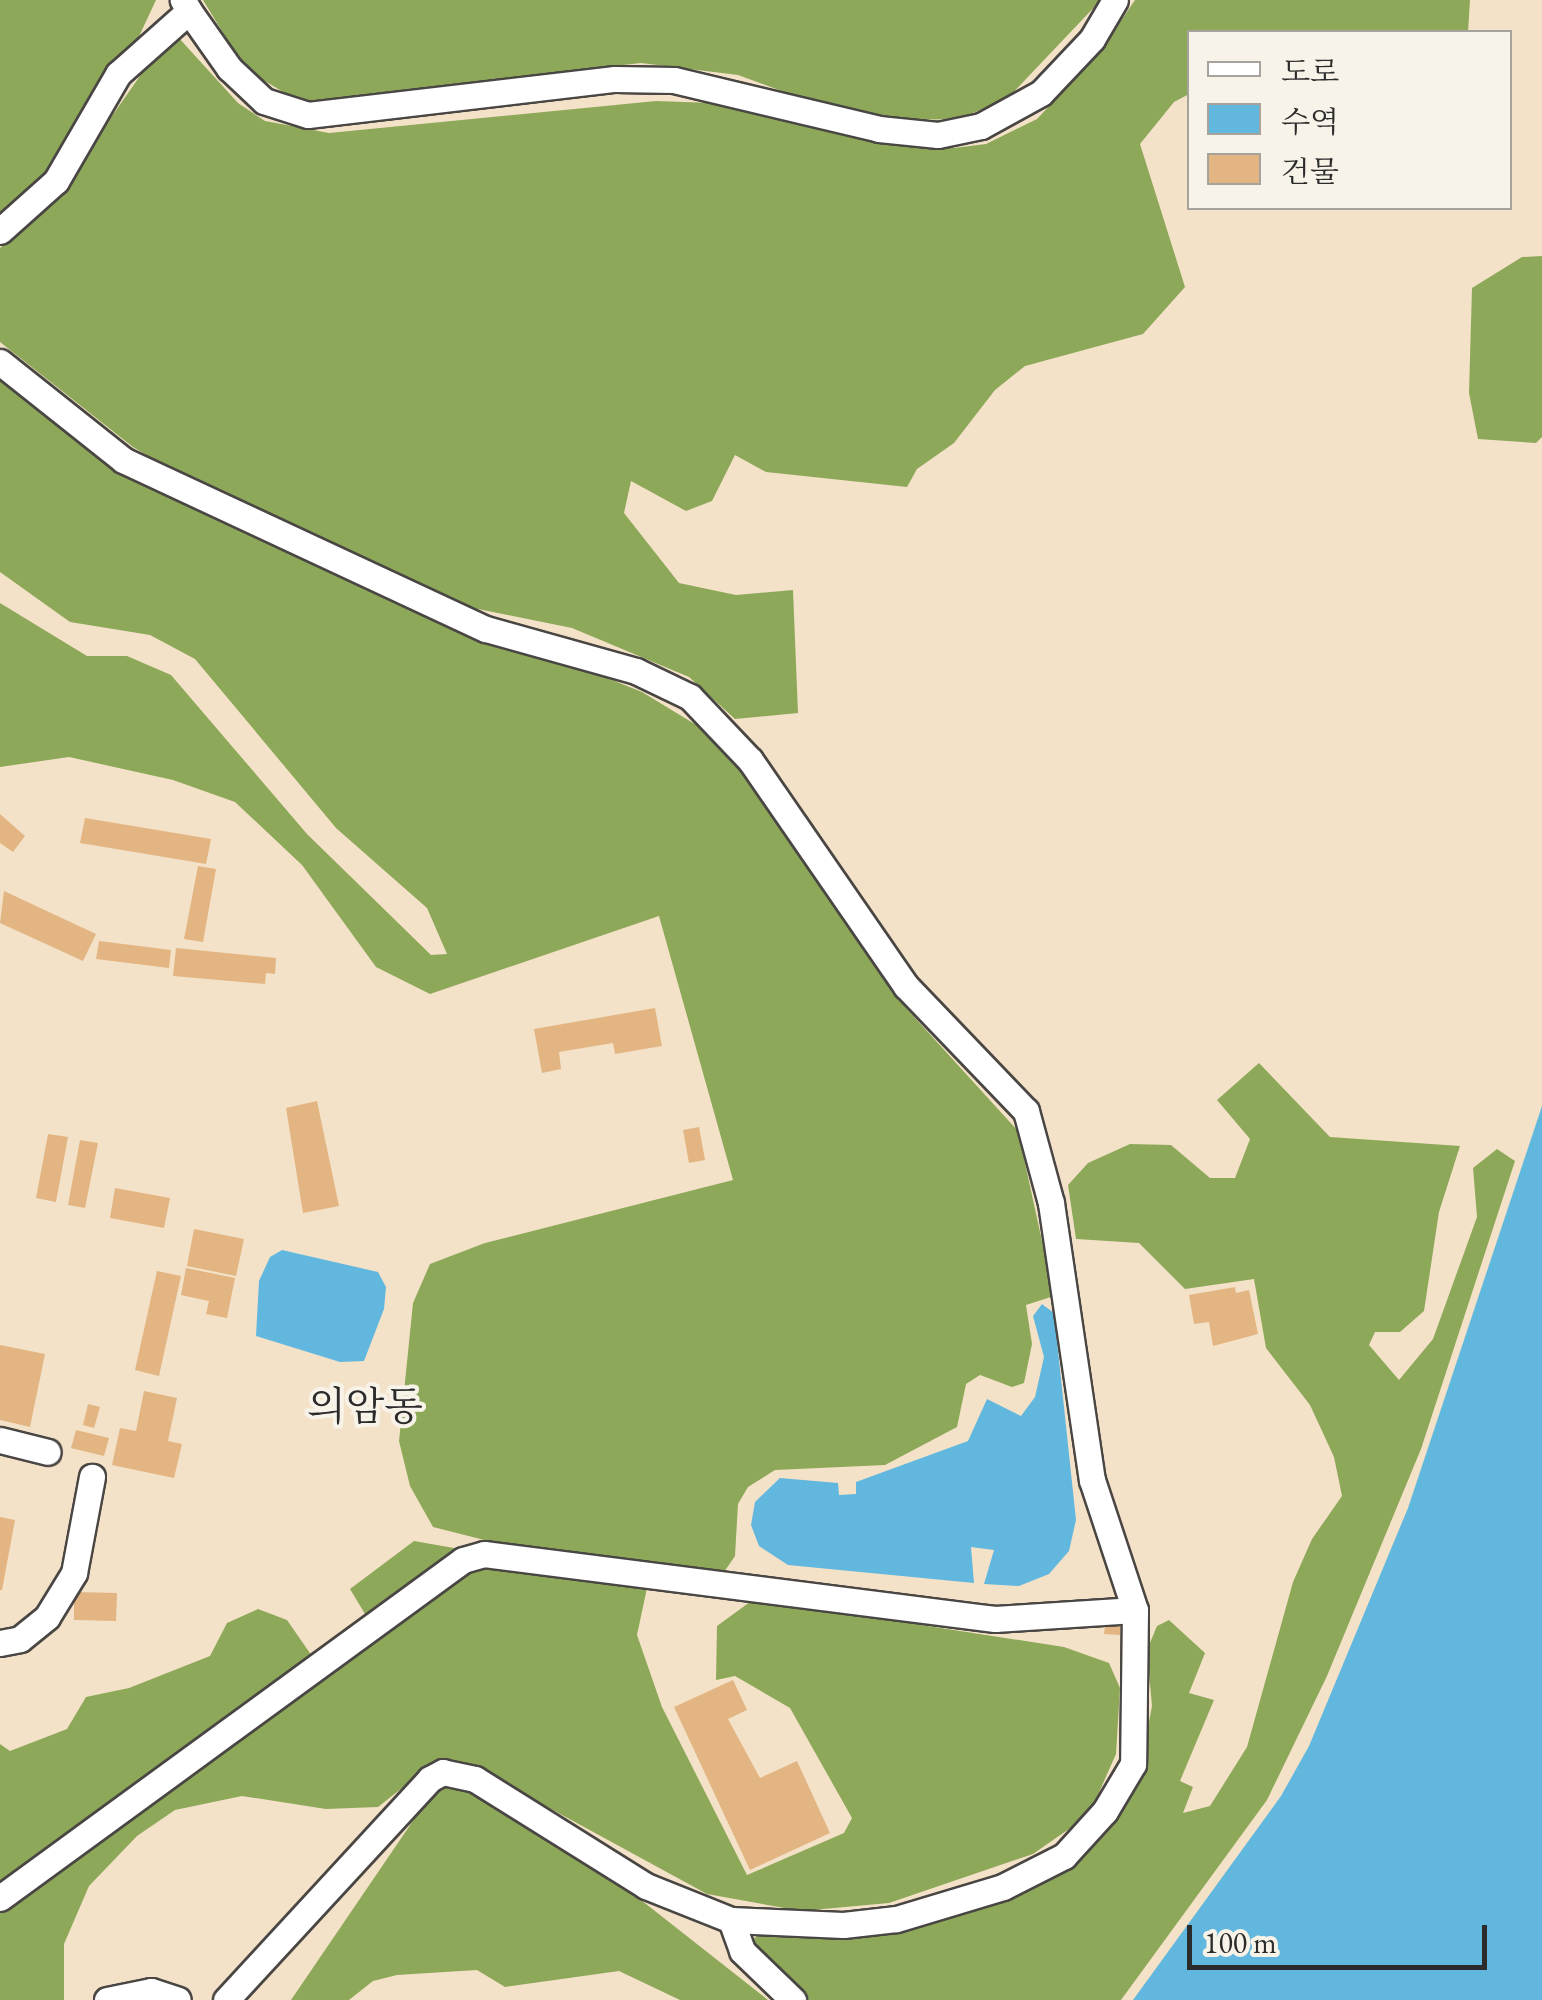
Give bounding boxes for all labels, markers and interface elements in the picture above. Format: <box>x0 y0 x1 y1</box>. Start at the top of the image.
legend <box>1187 30 1512 210</box>
text: 도로 <box>1281 52 1339 91</box>
text: 수역 <box>1281 102 1339 141</box>
text: 건물 <box>1281 152 1339 191</box>
district label: 의암동 <box>307 1382 423 1430</box>
scale bar <box>1192 1905 1492 1967</box>
text: 100 m <box>1204 1923 1277 1962</box>

